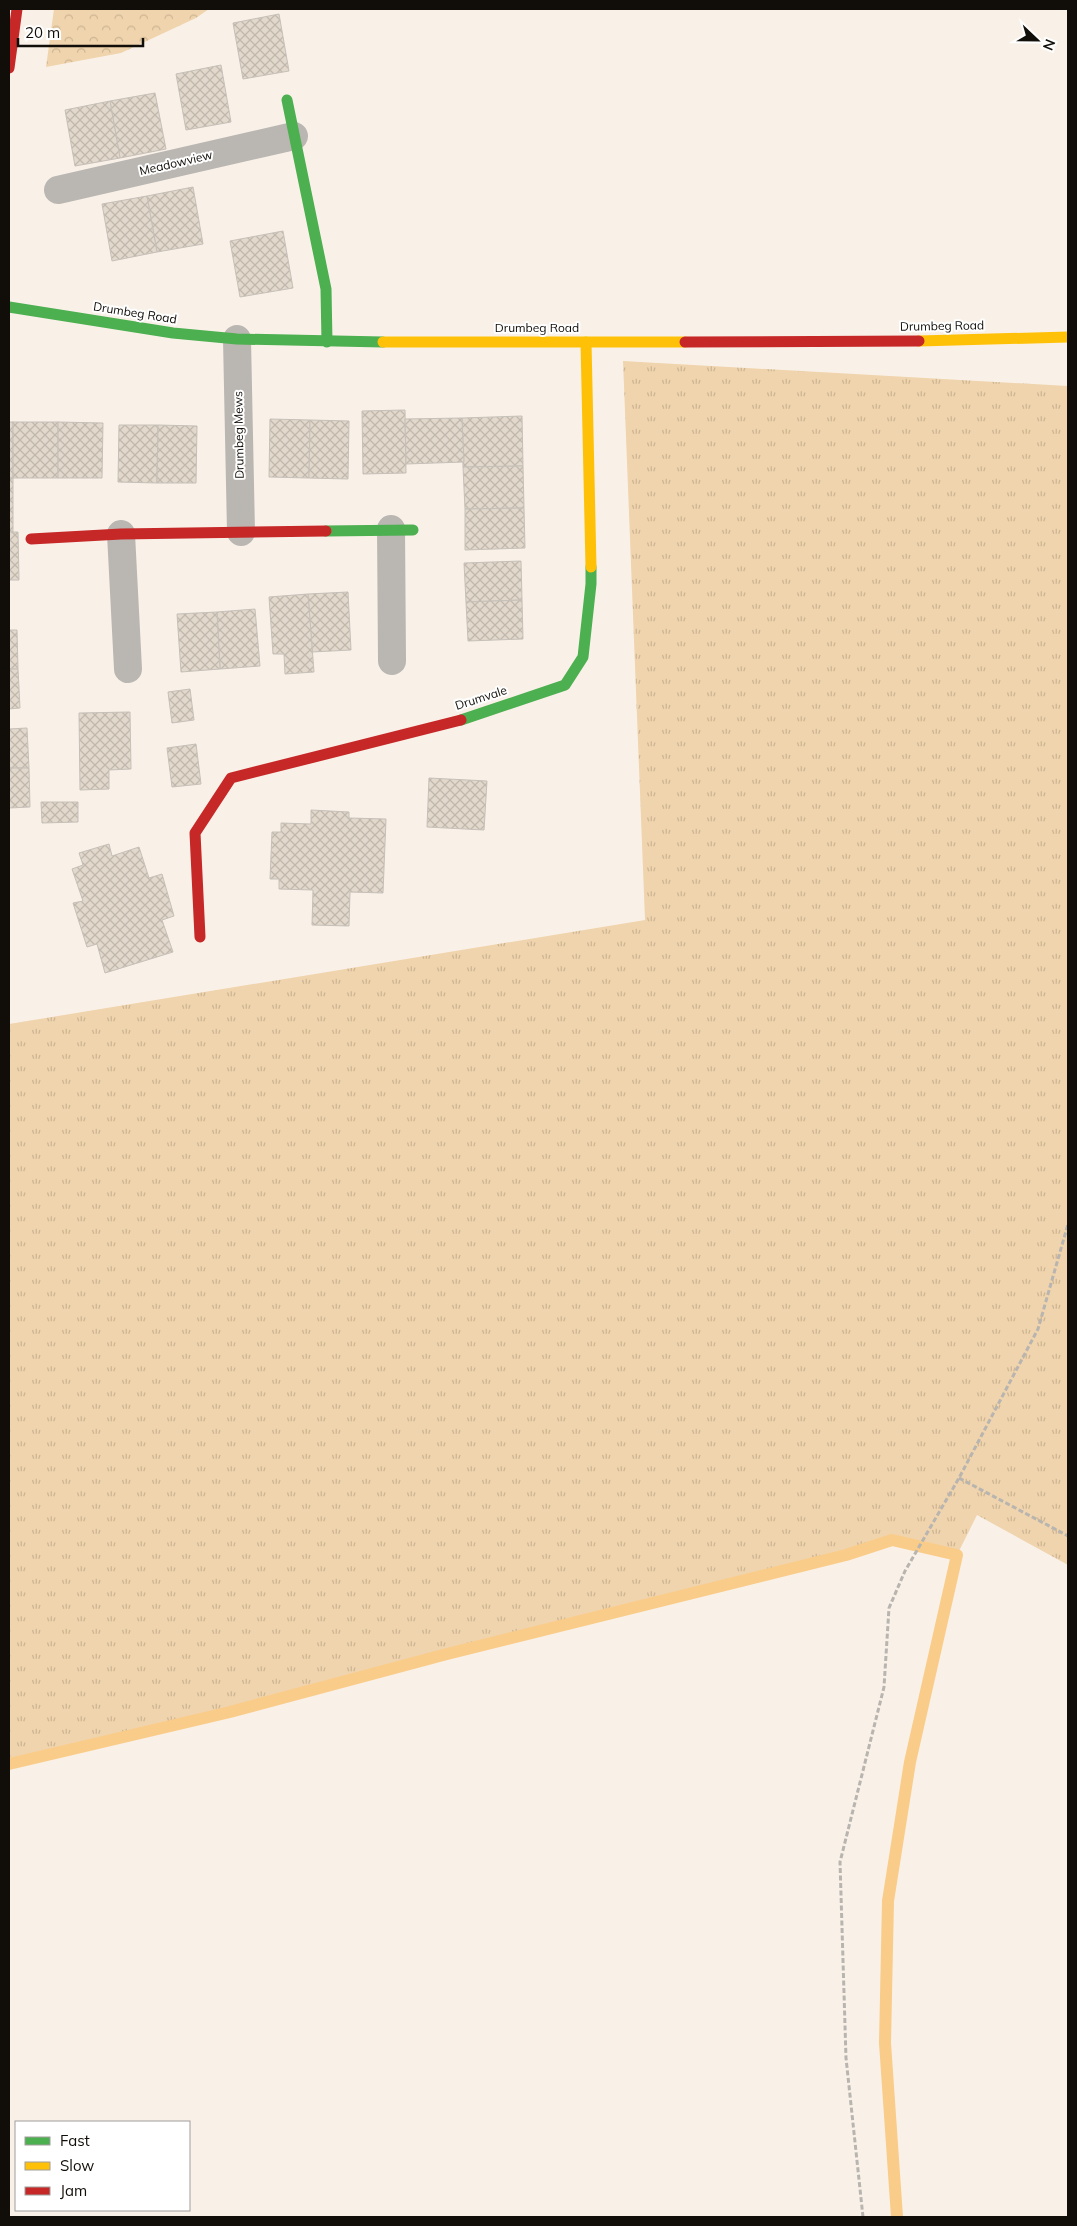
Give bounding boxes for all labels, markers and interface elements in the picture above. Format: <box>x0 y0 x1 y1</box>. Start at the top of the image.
scale bar <box>18 15 142 47</box>
north arrow <box>1012 15 1062 65</box>
text: 20 m <box>25 23 60 42</box>
text: N <box>1039 37 1059 53</box>
street label: Meadowview <box>138 147 215 178</box>
street label: Drumbeg Road <box>92 299 178 327</box>
street label: Drumbeg Road <box>900 317 984 334</box>
street label: Drumbeg Road <box>495 320 579 335</box>
street label: Drumbeg Mews <box>230 391 247 479</box>
street label: Drumvale <box>453 682 509 713</box>
legend <box>15 2121 190 2211</box>
text: Fast <box>60 2131 90 2150</box>
text: Slow <box>60 2156 94 2175</box>
text: Jam <box>60 2181 87 2200</box>

